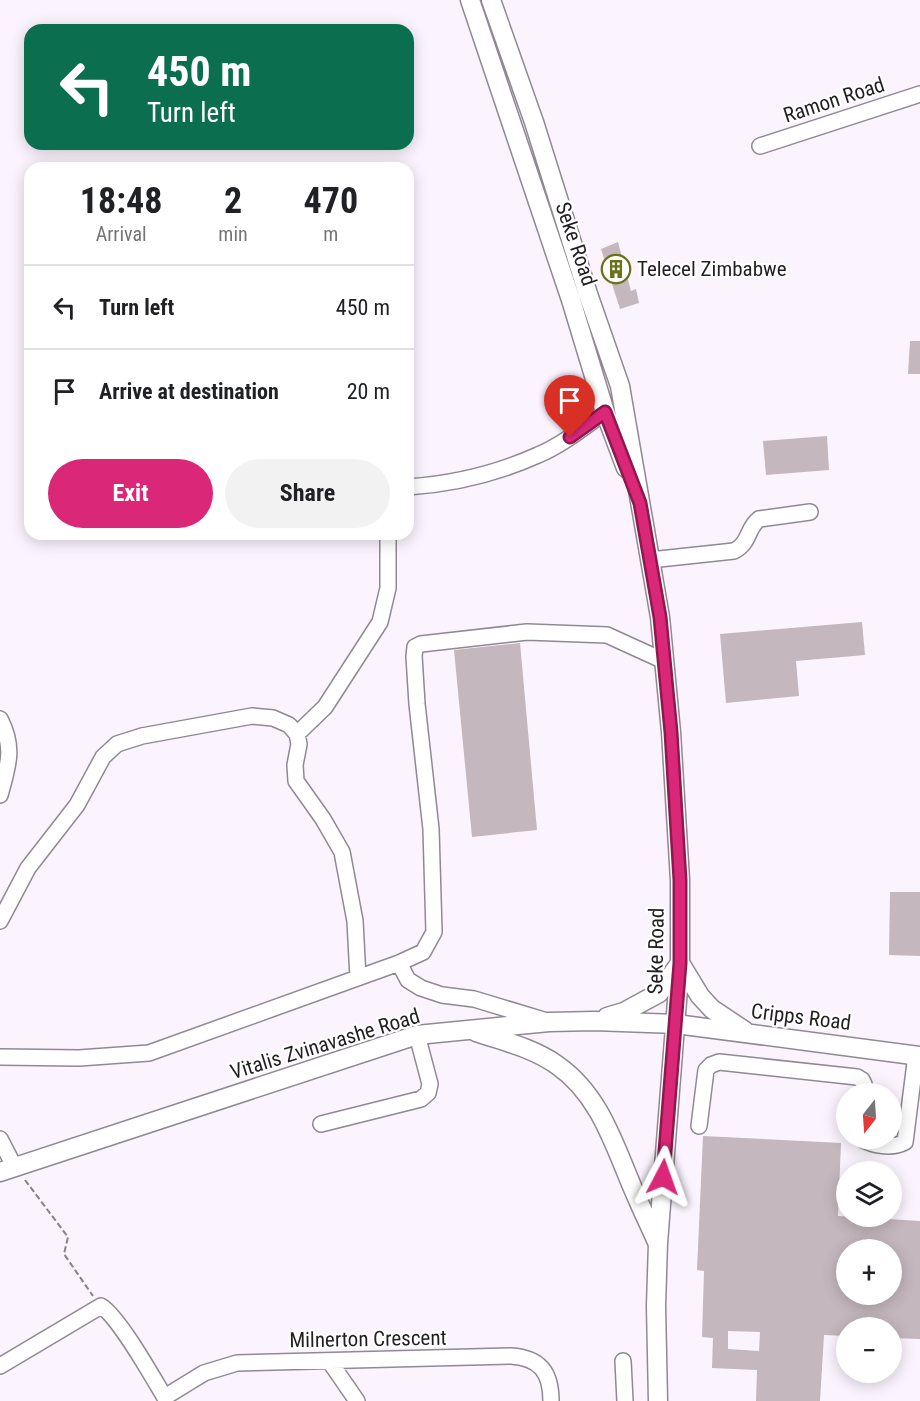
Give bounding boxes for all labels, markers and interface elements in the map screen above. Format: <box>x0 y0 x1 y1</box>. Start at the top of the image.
text: 450 m <box>147 47 252 96</box>
icon: left <box>48 48 126 126</box>
street label: Ramon Road <box>780 72 888 128</box>
text: Turn left <box>147 97 236 129</box>
text: 18:48 <box>80 180 162 222</box>
text: 2 <box>224 180 242 222</box>
text: 470 <box>304 180 358 222</box>
street label: Seke Road <box>551 199 601 289</box>
text: Arrival <box>96 222 147 246</box>
text: min <box>218 222 248 246</box>
text: m <box>323 222 338 246</box>
building icon: Telecel Zimbabwe <box>600 253 632 285</box>
place label: Telecel Zimbabwe <box>637 257 787 281</box>
icon: left <box>48 291 81 324</box>
text: Turn left <box>99 295 174 320</box>
text: 450 m <box>336 295 390 320</box>
icon: arrive <box>48 375 81 408</box>
pin <box>544 375 595 437</box>
text: Arrive at destination <box>99 379 279 404</box>
text: 20 m <box>347 379 390 404</box>
icon: arrive <box>553 384 586 417</box>
button: Exit <box>48 459 213 528</box>
button: Share <box>225 459 390 528</box>
street label: Seke Road <box>643 907 669 995</box>
street label: Cripps Road <box>750 999 852 1035</box>
street label: Vitalis Zvinavashe Road <box>227 1004 423 1084</box>
north arrow <box>836 1083 902 1149</box>
map controls <box>836 1083 902 1383</box>
position arrow <box>631 1145 695 1209</box>
button: layers <box>836 1161 902 1227</box>
button: + <box>836 1239 902 1305</box>
button: − <box>836 1317 902 1383</box>
street label: Milnerton Crescent <box>289 1326 447 1352</box>

